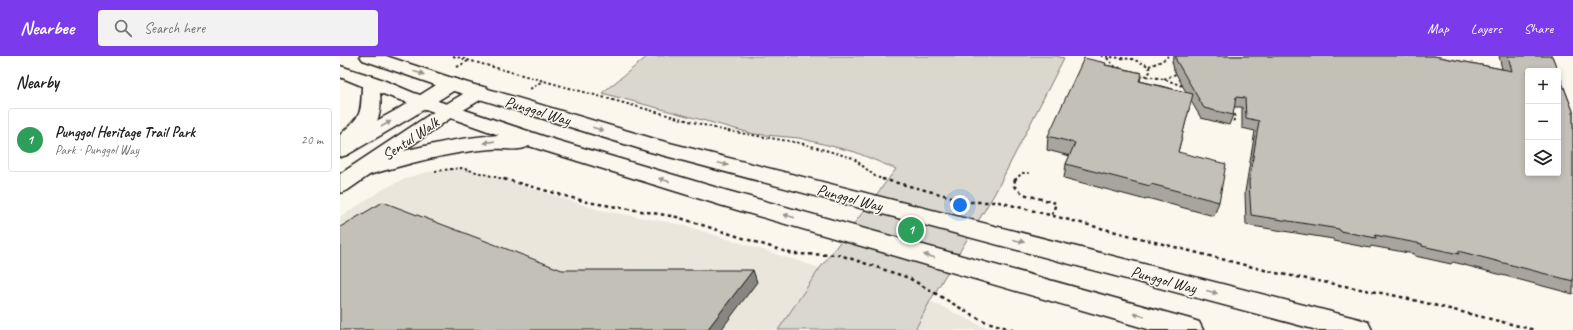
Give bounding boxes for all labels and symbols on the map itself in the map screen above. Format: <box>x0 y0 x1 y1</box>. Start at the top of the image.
one-way arrow <box>414 70 426 76</box>
street label: Punggol Way <box>503 92 574 131</box>
street label: Sentul Walk <box>378 112 444 165</box>
one-way arrow <box>380 120 392 127</box>
one-way arrow <box>592 126 604 132</box>
one-way arrow <box>483 139 495 145</box>
one-way arrow <box>717 161 729 167</box>
one-way arrow <box>658 177 670 183</box>
street label: Punggol Way <box>815 180 886 217</box>
your location <box>950 195 970 215</box>
one-way arrow <box>783 213 795 219</box>
pin: 1 <box>898 215 924 245</box>
one-way arrow <box>1013 238 1025 244</box>
one-way arrow <box>923 253 935 259</box>
street label: Punggol Way <box>1129 262 1200 299</box>
one-way arrow <box>1206 289 1218 295</box>
one-way arrow <box>1132 312 1145 318</box>

